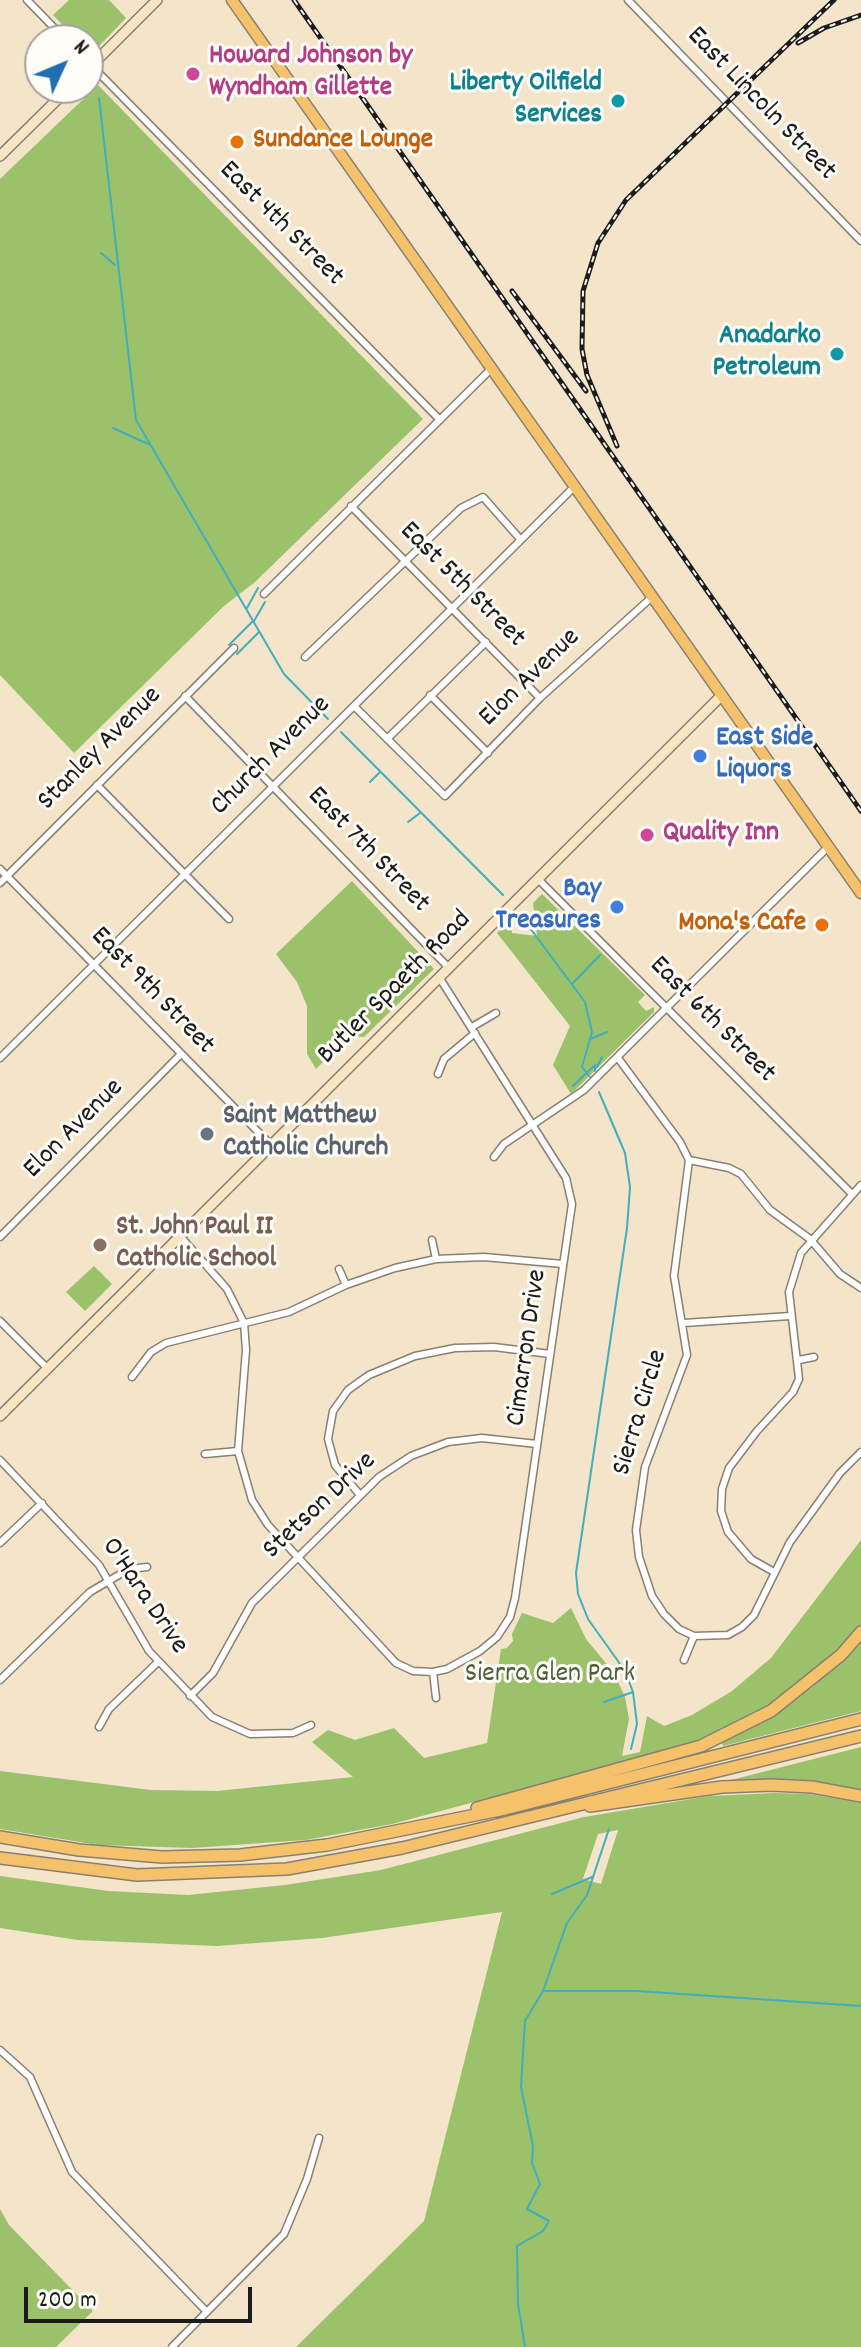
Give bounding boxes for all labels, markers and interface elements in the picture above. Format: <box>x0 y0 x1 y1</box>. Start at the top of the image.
street label: East Lincoln Street <box>678 21 842 189</box>
north arrow <box>24 24 104 104</box>
text: N <box>65 34 95 63</box>
place label: Howard Johnson by Wyndham Gillette <box>209 41 412 107</box>
marker: Howard Johnson by Wyndham Gillette <box>184 65 202 83</box>
place label: Liberty Oilfield Services <box>450 68 602 134</box>
marker: Liberty Oilfield Services <box>609 92 627 110</box>
place label: Sundance Lounge <box>253 125 433 159</box>
marker: Sundance Lounge <box>228 133 246 151</box>
street label: East 4th Street <box>210 155 350 295</box>
place label: Anadarko Petroleum <box>713 321 821 387</box>
marker: Anadarko Petroleum <box>828 345 846 363</box>
street label: East 5th Street <box>391 516 531 656</box>
street label: Elon Avenue <box>473 623 589 735</box>
street label: Stanley Avenue <box>32 681 170 819</box>
street label: Church Avenue <box>205 690 339 824</box>
place label: East Side Liquors <box>716 723 813 789</box>
marker: East Side Liquors <box>691 747 709 765</box>
street label: East 7th Street <box>298 781 436 921</box>
place label: Quality Inn <box>663 818 779 852</box>
marker: Quality Inn <box>638 826 656 844</box>
place label: Bay Treasures <box>496 874 601 940</box>
marker: Bay Treasures <box>608 898 626 916</box>
street label: Butler Spaeth Road <box>312 905 480 1073</box>
place label: Mona's Cafe <box>678 908 806 942</box>
marker: Mona's Cafe <box>813 916 831 934</box>
street label: East 9th Street <box>82 921 220 1063</box>
street label: East 6th Street <box>641 951 781 1091</box>
street label: Elon Avenue <box>18 1073 132 1187</box>
place label: Saint Matthew Catholic Church <box>223 1101 388 1167</box>
marker: Saint Matthew Catholic Church <box>198 1125 216 1143</box>
place label: St. John Paul II Catholic School <box>116 1212 276 1278</box>
marker: St. John Paul II Catholic School <box>91 1236 109 1254</box>
street label: Cimarron Drive <box>501 1267 557 1429</box>
street label: Sierra Circle <box>607 1346 677 1480</box>
street label: Stetson Drive <box>257 1446 385 1568</box>
street label: O'Hara Drive <box>92 1532 194 1662</box>
park label: Sierra Glen Park <box>465 1659 635 1693</box>
scale bar <box>28 2271 256 2321</box>
text: 200 m <box>38 2284 97 2318</box>

